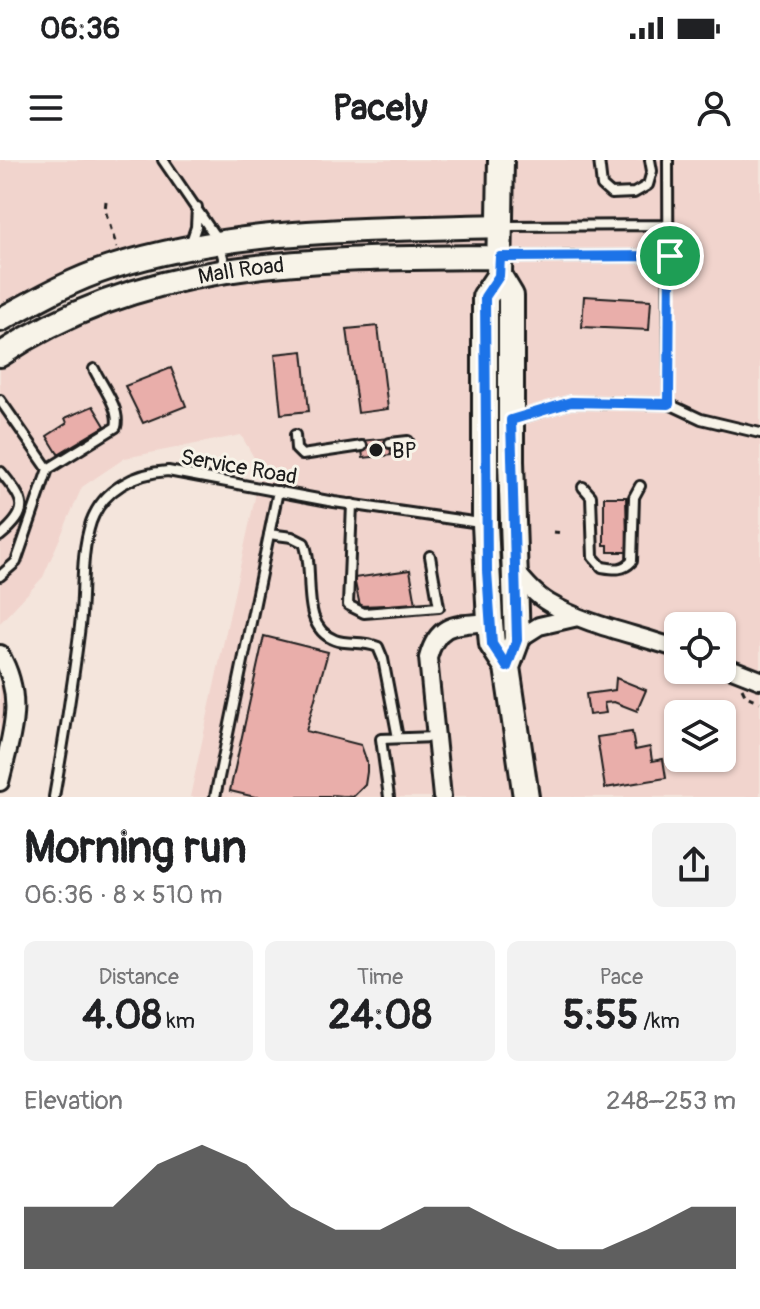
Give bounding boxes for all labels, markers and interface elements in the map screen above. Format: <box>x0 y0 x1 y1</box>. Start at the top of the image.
text: 06:36 <box>40 10 120 47</box>
icon: menu <box>24 86 68 130</box>
text: Pacely <box>332 86 428 131</box>
icon: person <box>692 86 736 130</box>
pin <box>636 222 704 290</box>
icon: arrive <box>648 234 692 278</box>
street label: Mall Road <box>196 251 285 291</box>
place label: BP <box>392 437 417 465</box>
marker: BP <box>367 441 385 459</box>
street label: Service Road <box>178 443 299 491</box>
map controls <box>664 612 736 772</box>
button: locate <box>664 612 736 684</box>
button: layers <box>664 700 736 772</box>
text: Morning run <box>24 821 247 876</box>
button: share <box>652 823 736 907</box>
text: 06:36 · 8 × 510 m <box>24 879 223 911</box>
text: Distance <box>98 963 179 991</box>
text: Time <box>357 963 403 991</box>
text: Pace <box>600 963 643 991</box>
text: 4.08 <box>82 991 162 1040</box>
text: 24:08 <box>328 991 432 1040</box>
text: 5:55 <box>563 991 638 1040</box>
text: km <box>162 1007 195 1035</box>
text: /km <box>638 1007 680 1035</box>
text: Elevation <box>24 1085 123 1117</box>
text: 248–253 m <box>606 1085 736 1117</box>

